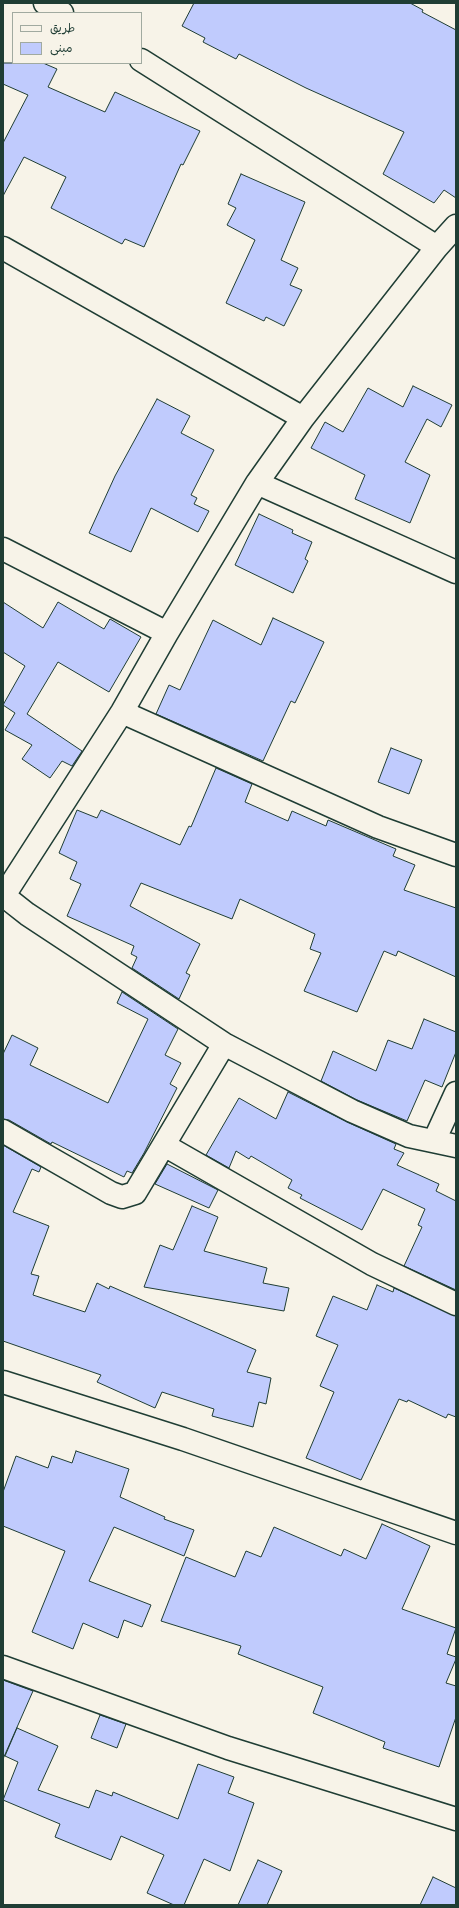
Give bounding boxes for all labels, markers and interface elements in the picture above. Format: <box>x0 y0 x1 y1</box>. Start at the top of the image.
legend <box>12 12 142 64</box>
text: طريق <box>50 17 75 39</box>
text: مبنى <box>50 37 73 59</box>

